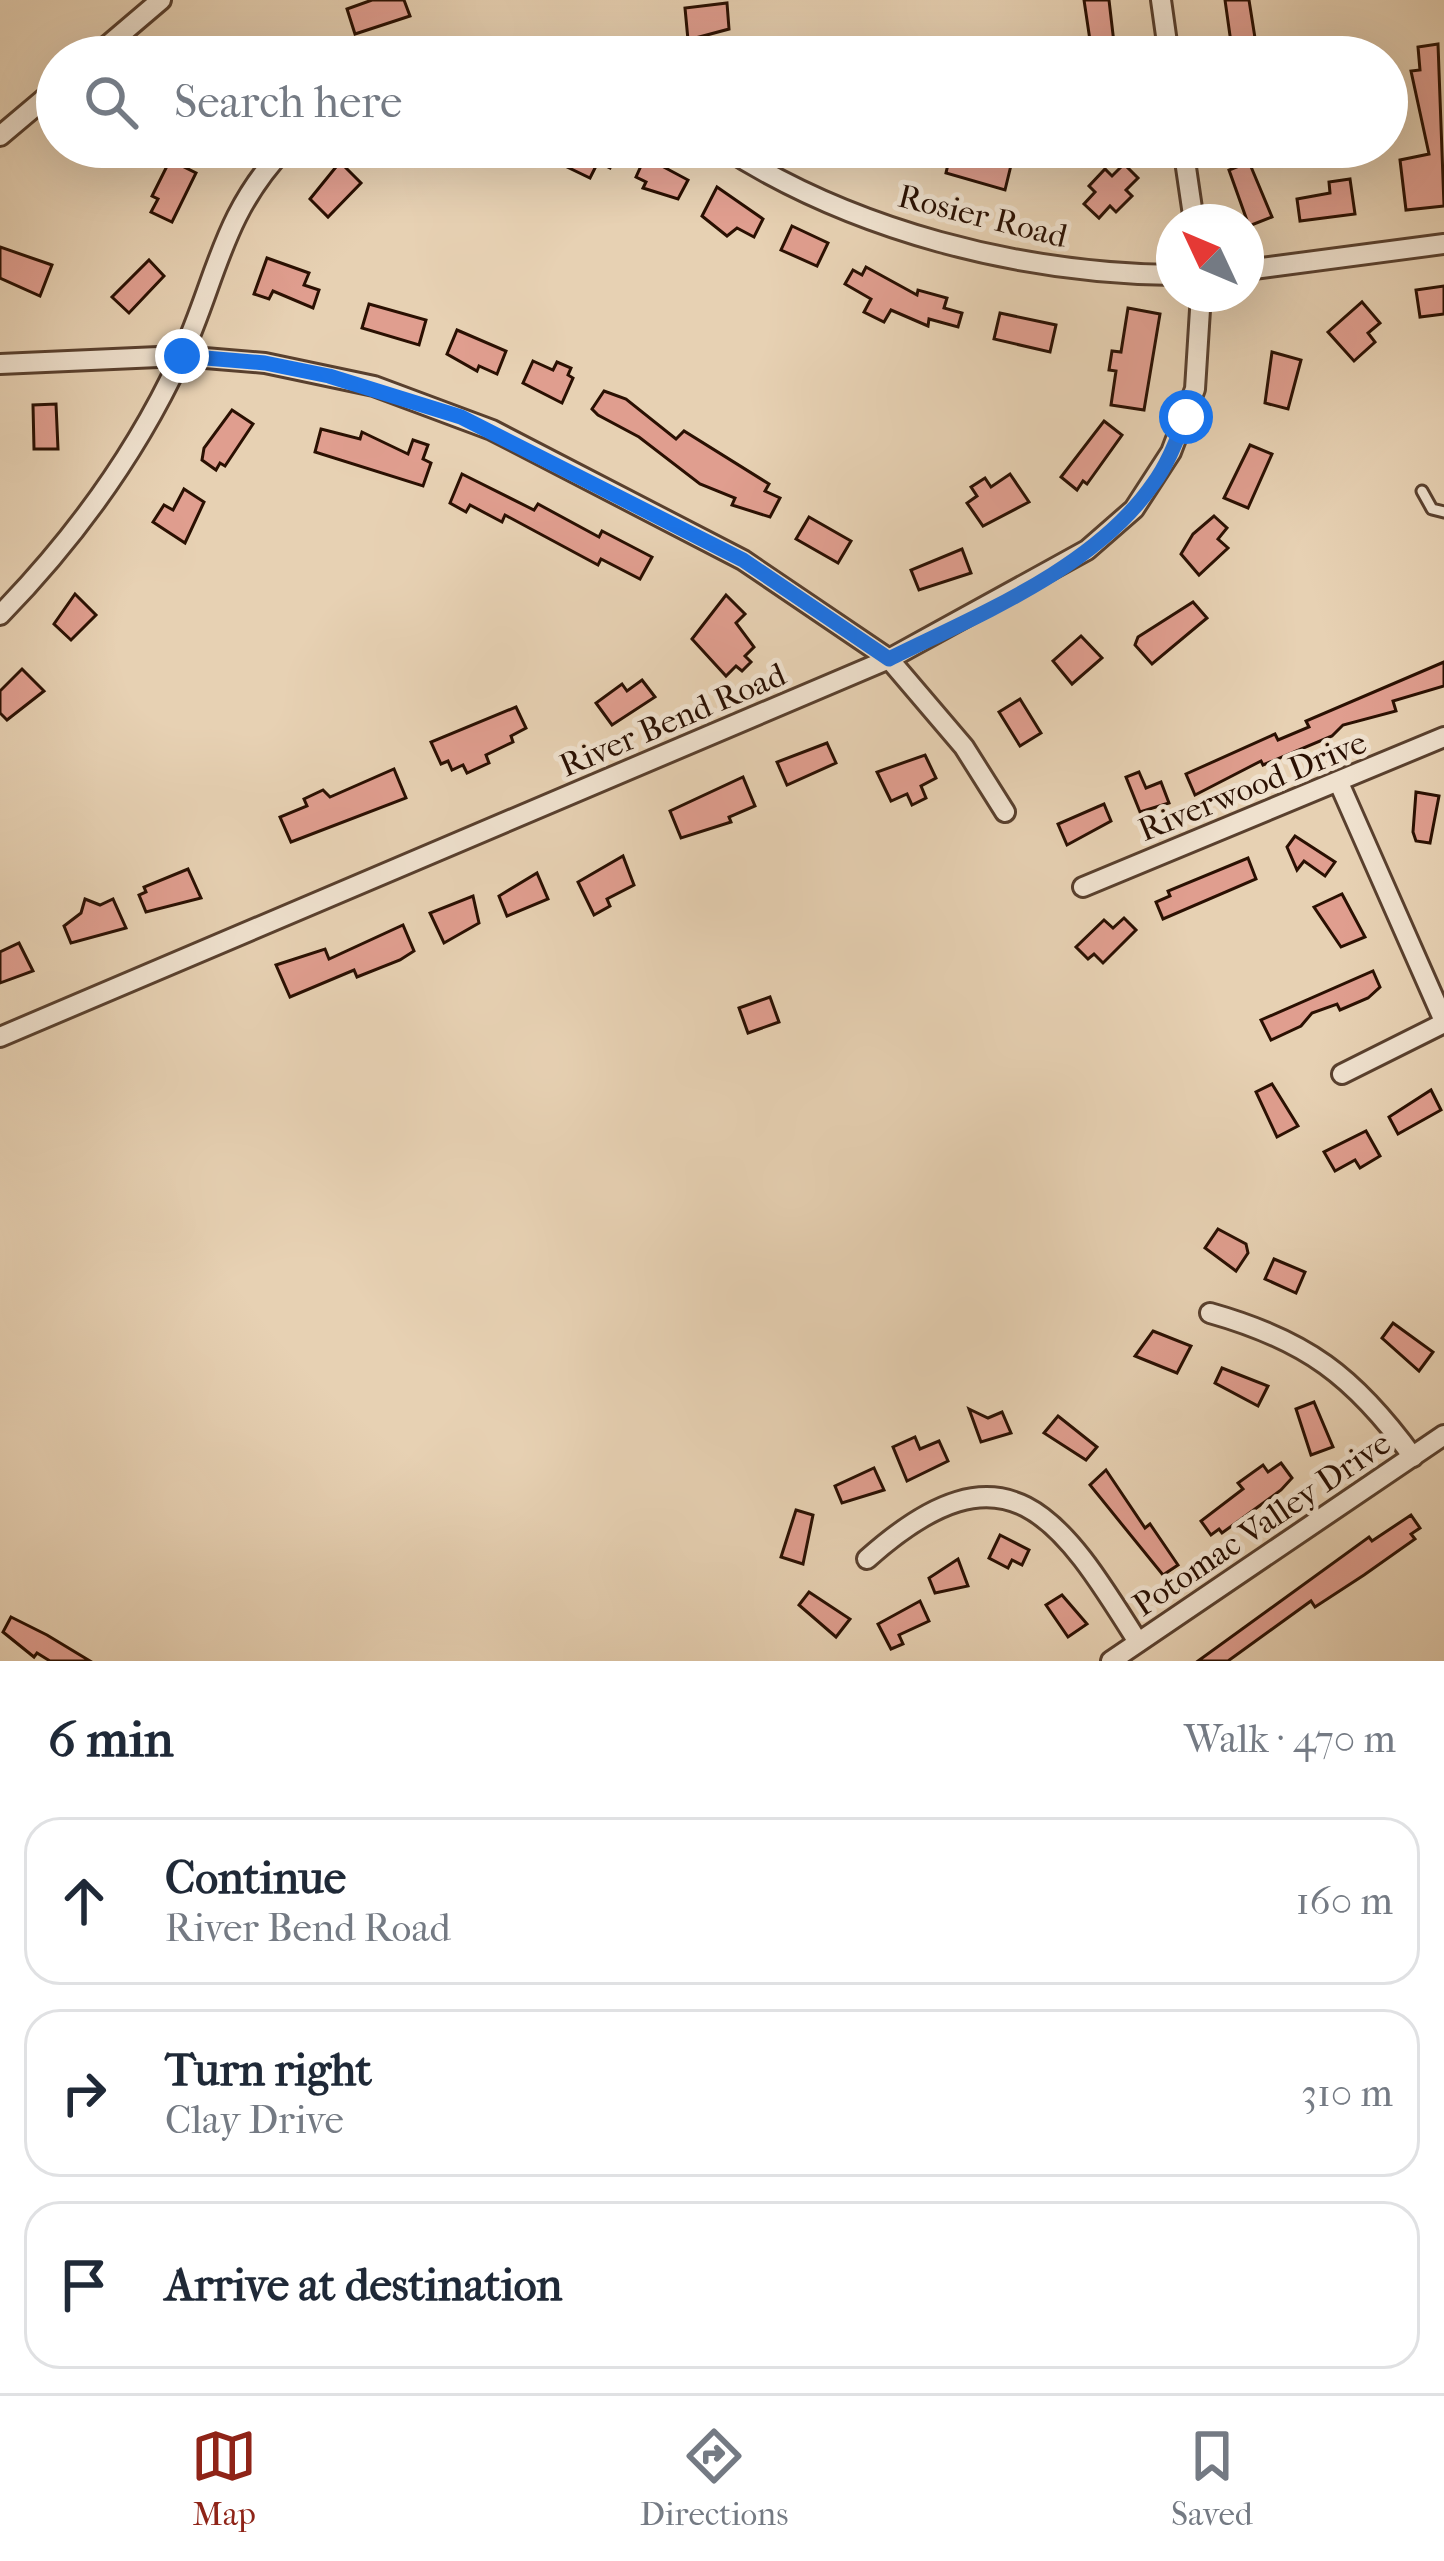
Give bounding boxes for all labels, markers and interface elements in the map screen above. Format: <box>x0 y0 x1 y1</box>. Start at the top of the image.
search box <box>36 36 1408 168</box>
icon: search <box>78 69 144 135</box>
text: Search here <box>174 76 402 129</box>
street label: Rosier Road <box>894 177 1072 257</box>
north arrow <box>1156 204 1264 312</box>
route end <box>155 329 209 383</box>
route start <box>1159 390 1213 444</box>
street label: River Bend Road <box>554 655 792 786</box>
street label: Riverwood Drive <box>1133 723 1372 850</box>
street label: Potomac Valley Drive <box>1126 1424 1398 1625</box>
text: 6 min <box>48 1709 174 1769</box>
text: Walk · 470 m <box>1184 1716 1396 1762</box>
text: Continue <box>165 1852 346 1905</box>
icon: ahead <box>51 1868 117 1934</box>
text: 160 m <box>1296 1878 1393 1924</box>
text: River Bend Road <box>165 1905 451 1951</box>
text: Turn right <box>165 2044 372 2097</box>
icon: right <box>51 2060 117 2126</box>
text: 310 m <box>1301 2070 1393 2116</box>
text: Clay Drive <box>165 2097 344 2143</box>
icon: arrive <box>51 2252 117 2318</box>
text: Arrive at destination <box>165 2259 562 2312</box>
tab: Map <box>191 2423 257 2534</box>
tab: Directions <box>640 2423 788 2534</box>
tab: Saved <box>1171 2423 1253 2534</box>

